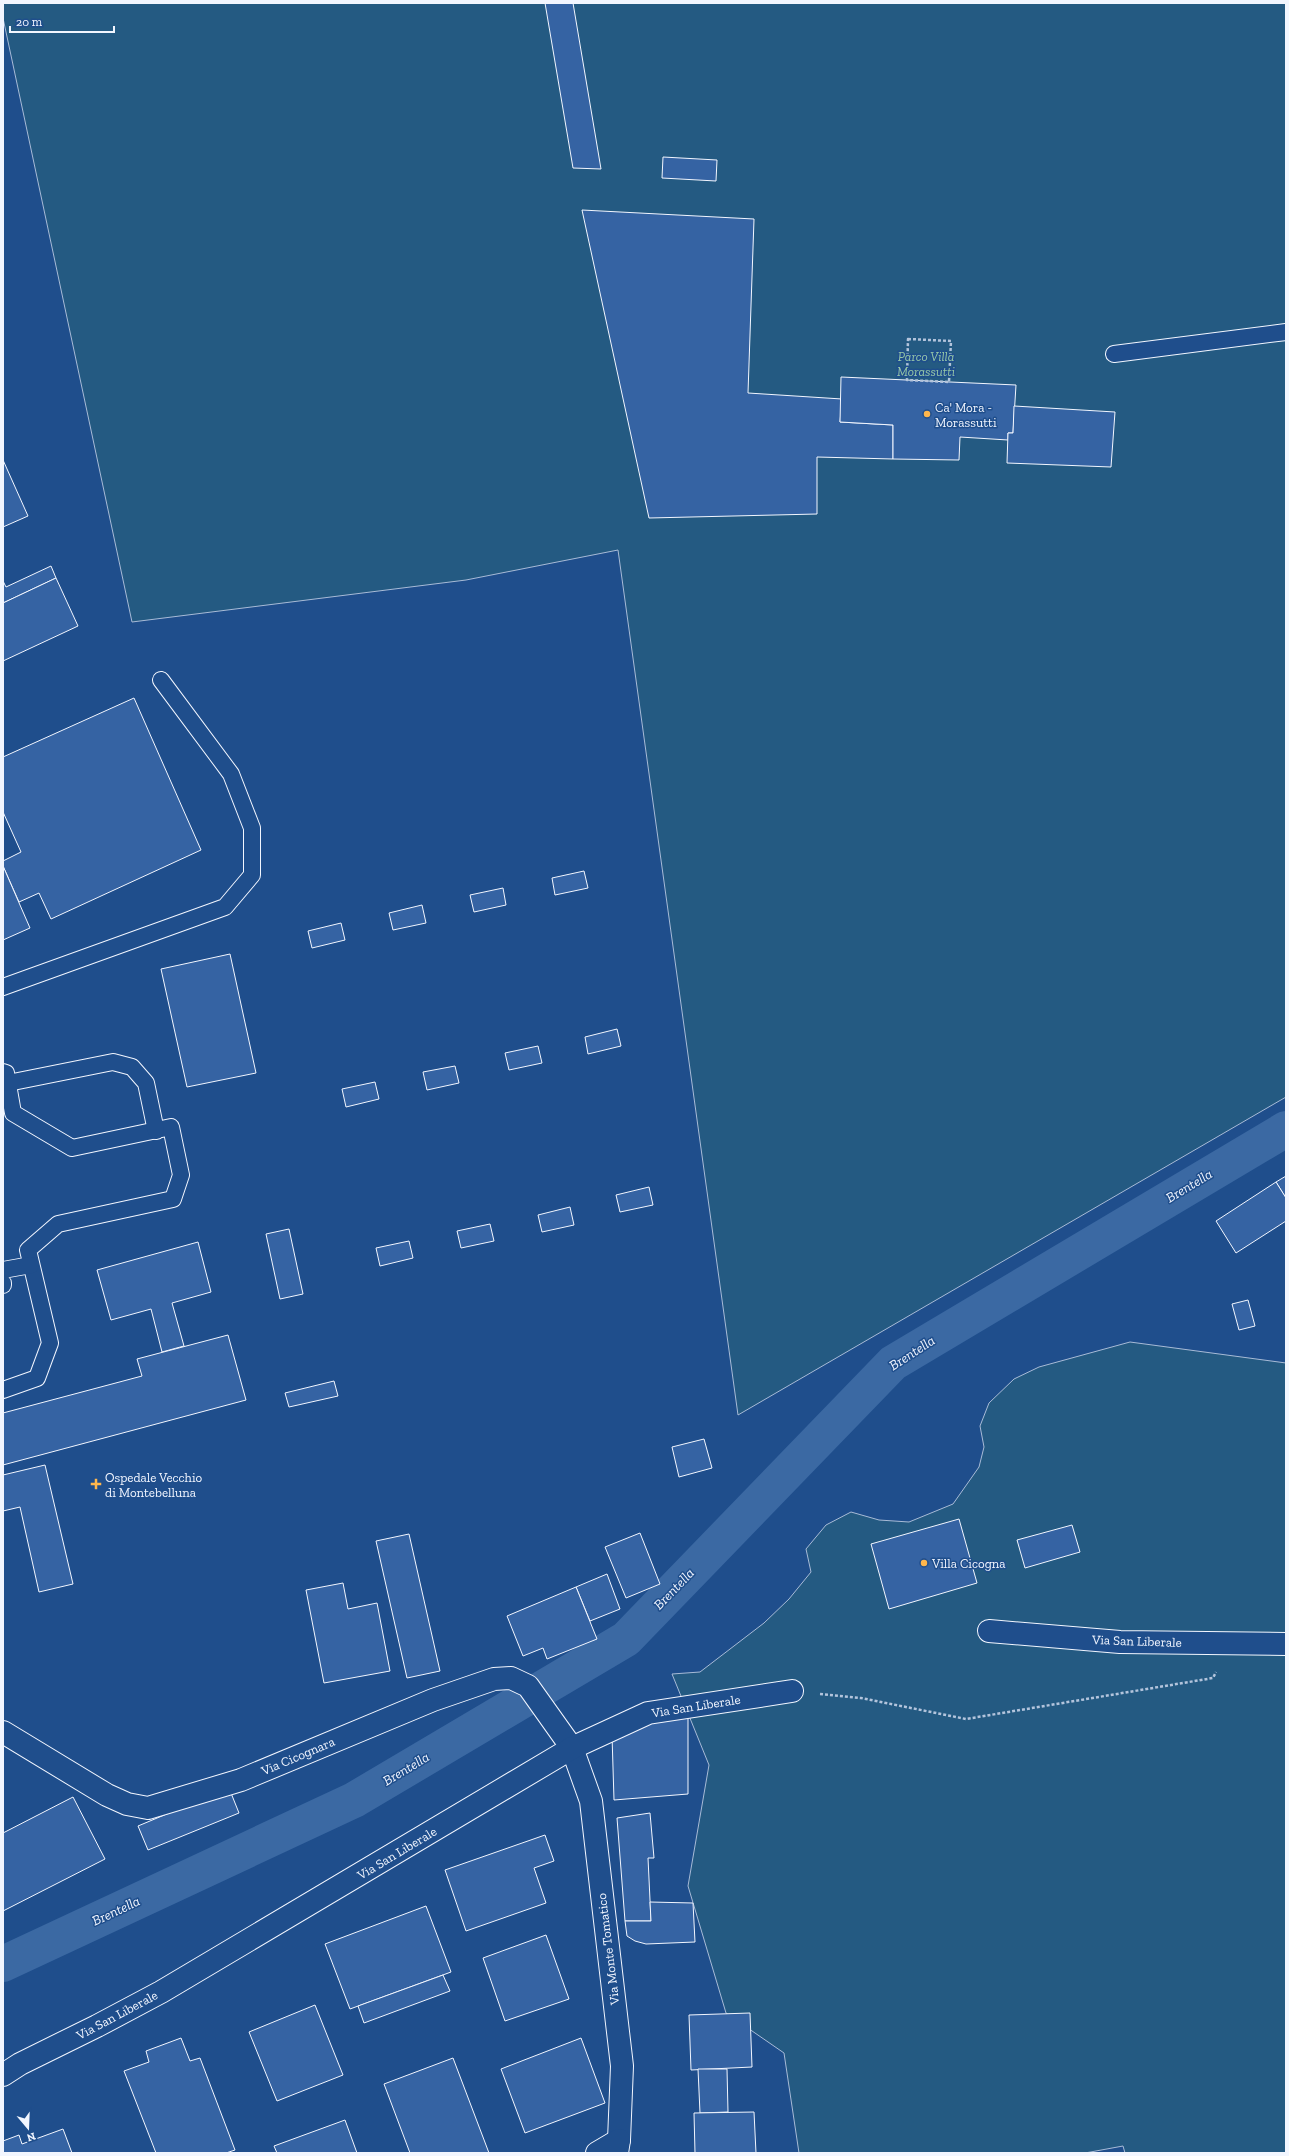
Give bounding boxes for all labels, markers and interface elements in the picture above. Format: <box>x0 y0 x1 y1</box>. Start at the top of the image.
scale bar <box>10 8 114 34</box>
text: 20 m <box>16 15 43 29</box>
park label: Parco Villa Morassutti <box>897 349 955 379</box>
place label: Ca' Mora - Morassutti <box>935 400 997 430</box>
marker: Ca' Mora - Morassutti <box>922 409 932 419</box>
water label: Brentella <box>1163 1166 1215 1206</box>
water label: Brentella <box>886 1332 938 1374</box>
place label: Ospedale Vecchio di Montebelluna <box>105 1470 203 1500</box>
marker: Ospedale Vecchio di Montebelluna <box>90 1478 102 1490</box>
place label: Villa Cicogna <box>931 1556 1006 1571</box>
marker: Villa Cicogna <box>919 1558 929 1568</box>
water label: Brentella <box>650 1565 698 1613</box>
street label: Via San Liberale <box>1091 1632 1182 1650</box>
street label: Via San Liberale <box>650 1692 741 1721</box>
street label: Via Cicognara <box>258 1734 338 1779</box>
water label: Brentella <box>380 1749 432 1789</box>
street label: Via San Liberale <box>354 1823 439 1883</box>
street label: Via Monte Tomatico <box>594 1892 622 2007</box>
water label: Brentella <box>89 1893 143 1929</box>
street label: Via San Liberale <box>73 1987 160 2043</box>
north arrow <box>8 2108 48 2148</box>
text: N <box>24 2129 37 2145</box>

